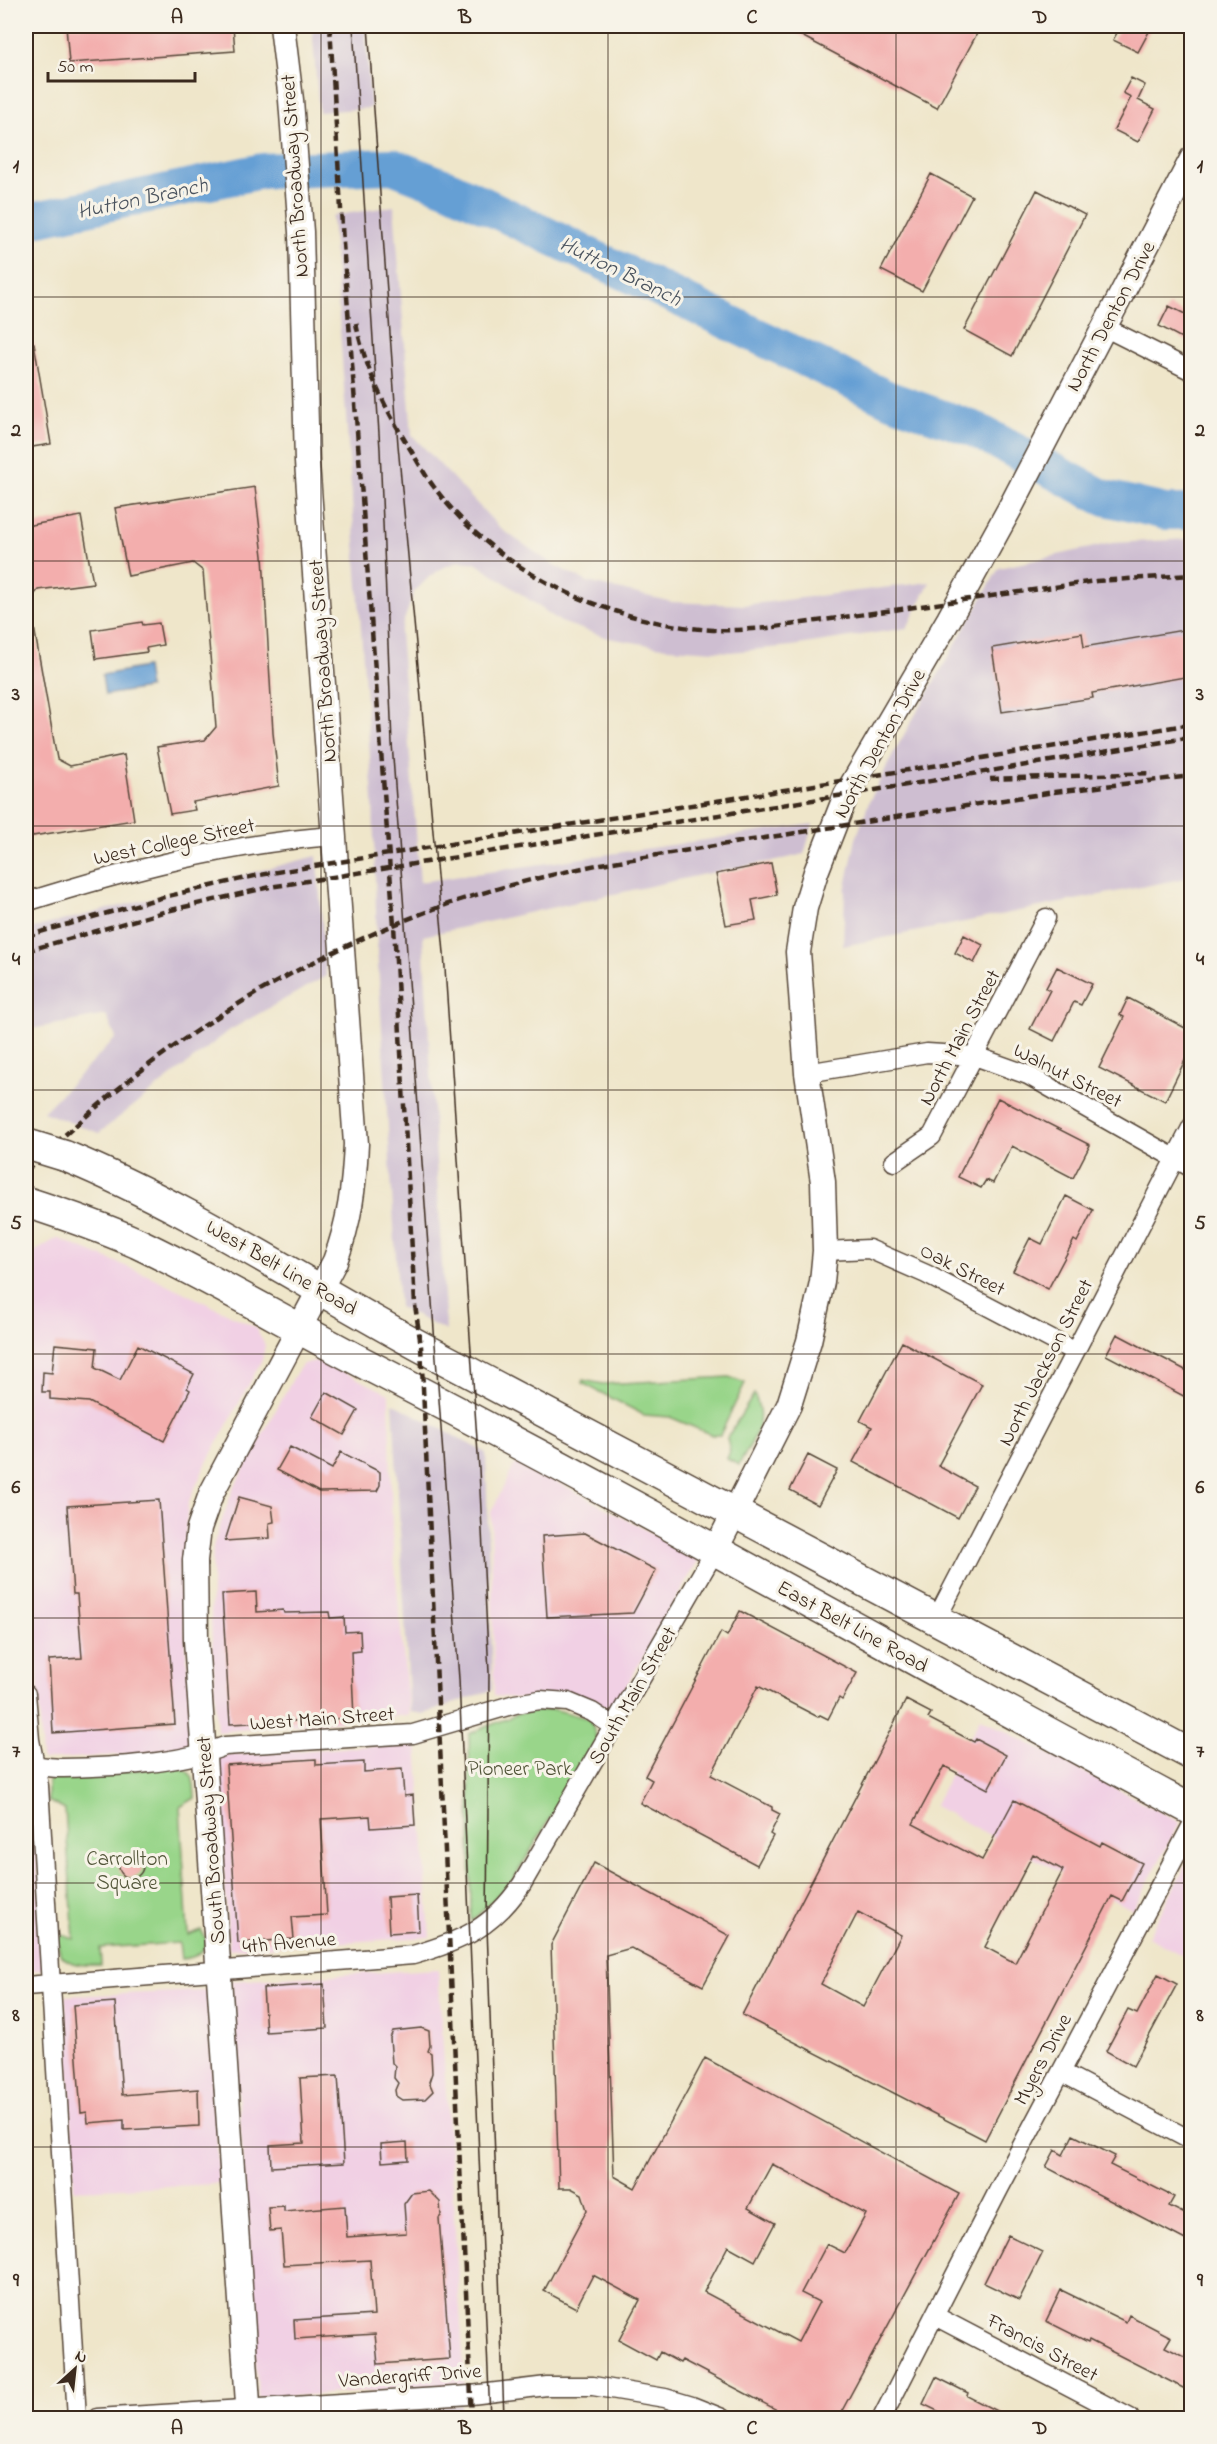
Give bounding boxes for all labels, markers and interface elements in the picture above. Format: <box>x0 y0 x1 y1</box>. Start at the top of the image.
text: A <box>171 4 183 33</box>
text: B <box>457 4 472 33</box>
text: C <box>747 4 758 33</box>
text: D <box>1032 4 1047 33</box>
scale bar <box>48 45 195 83</box>
text: 50 m <box>57 55 94 81</box>
street label: North Broadway Street <box>274 73 320 278</box>
text: 1 <box>13 153 20 182</box>
text: 1 <box>1197 153 1204 182</box>
water label: Hutton Branch <box>75 170 211 229</box>
water label: Hutton Branch <box>553 229 687 316</box>
street label: North Denton Drive <box>1059 236 1164 397</box>
text: 2 <box>10 417 21 446</box>
text: 2 <box>1194 417 1205 446</box>
street label: North Broadway Street <box>302 558 348 763</box>
street label: North Denton Drive <box>827 663 935 824</box>
text: 3 <box>11 681 20 710</box>
text: 3 <box>1195 681 1204 710</box>
street label: West College Street <box>91 811 258 877</box>
text: 4 <box>12 946 21 975</box>
text: 4 <box>1196 946 1205 975</box>
street label: North Main Street <box>912 965 1009 1111</box>
street label: Walnut Street <box>1007 1036 1127 1117</box>
text: 5 <box>10 1210 22 1239</box>
text: 5 <box>1194 1210 1206 1239</box>
street label: West Belt Line Road <box>200 1213 362 1324</box>
street label: Oak Street <box>914 1236 1010 1305</box>
street label: North Jackson Street <box>992 1274 1102 1452</box>
text: 6 <box>12 1474 21 1503</box>
text: 6 <box>1196 1474 1205 1503</box>
street label: East Belt Line Road <box>771 1574 933 1682</box>
street label: South Main Street <box>582 1621 685 1771</box>
street label: West Main Street <box>249 1700 396 1740</box>
street label: South Broadway Street <box>190 1735 236 1945</box>
text: 7 <box>12 1738 21 1767</box>
text: 7 <box>1196 1738 1205 1767</box>
park label: Pioneer Park <box>468 1755 573 1785</box>
park label: Carrollton Square <box>86 1845 168 1899</box>
street label: 4th Avenue <box>241 1925 338 1963</box>
text: 8 <box>11 2002 20 2031</box>
text: 8 <box>1195 2002 1204 2031</box>
street label: Myers Drive <box>1007 2008 1083 2112</box>
text: 9 <box>12 2267 20 2296</box>
text: 9 <box>1196 2267 1204 2296</box>
street label: Francis Street <box>980 2306 1103 2391</box>
north arrow <box>45 2339 105 2399</box>
text: N <box>71 2344 91 2371</box>
street label: Vandergriff Drive <box>337 2357 483 2399</box>
text: A <box>171 2415 183 2444</box>
text: B <box>457 2415 472 2444</box>
text: C <box>747 2415 758 2444</box>
text: D <box>1032 2415 1047 2444</box>

